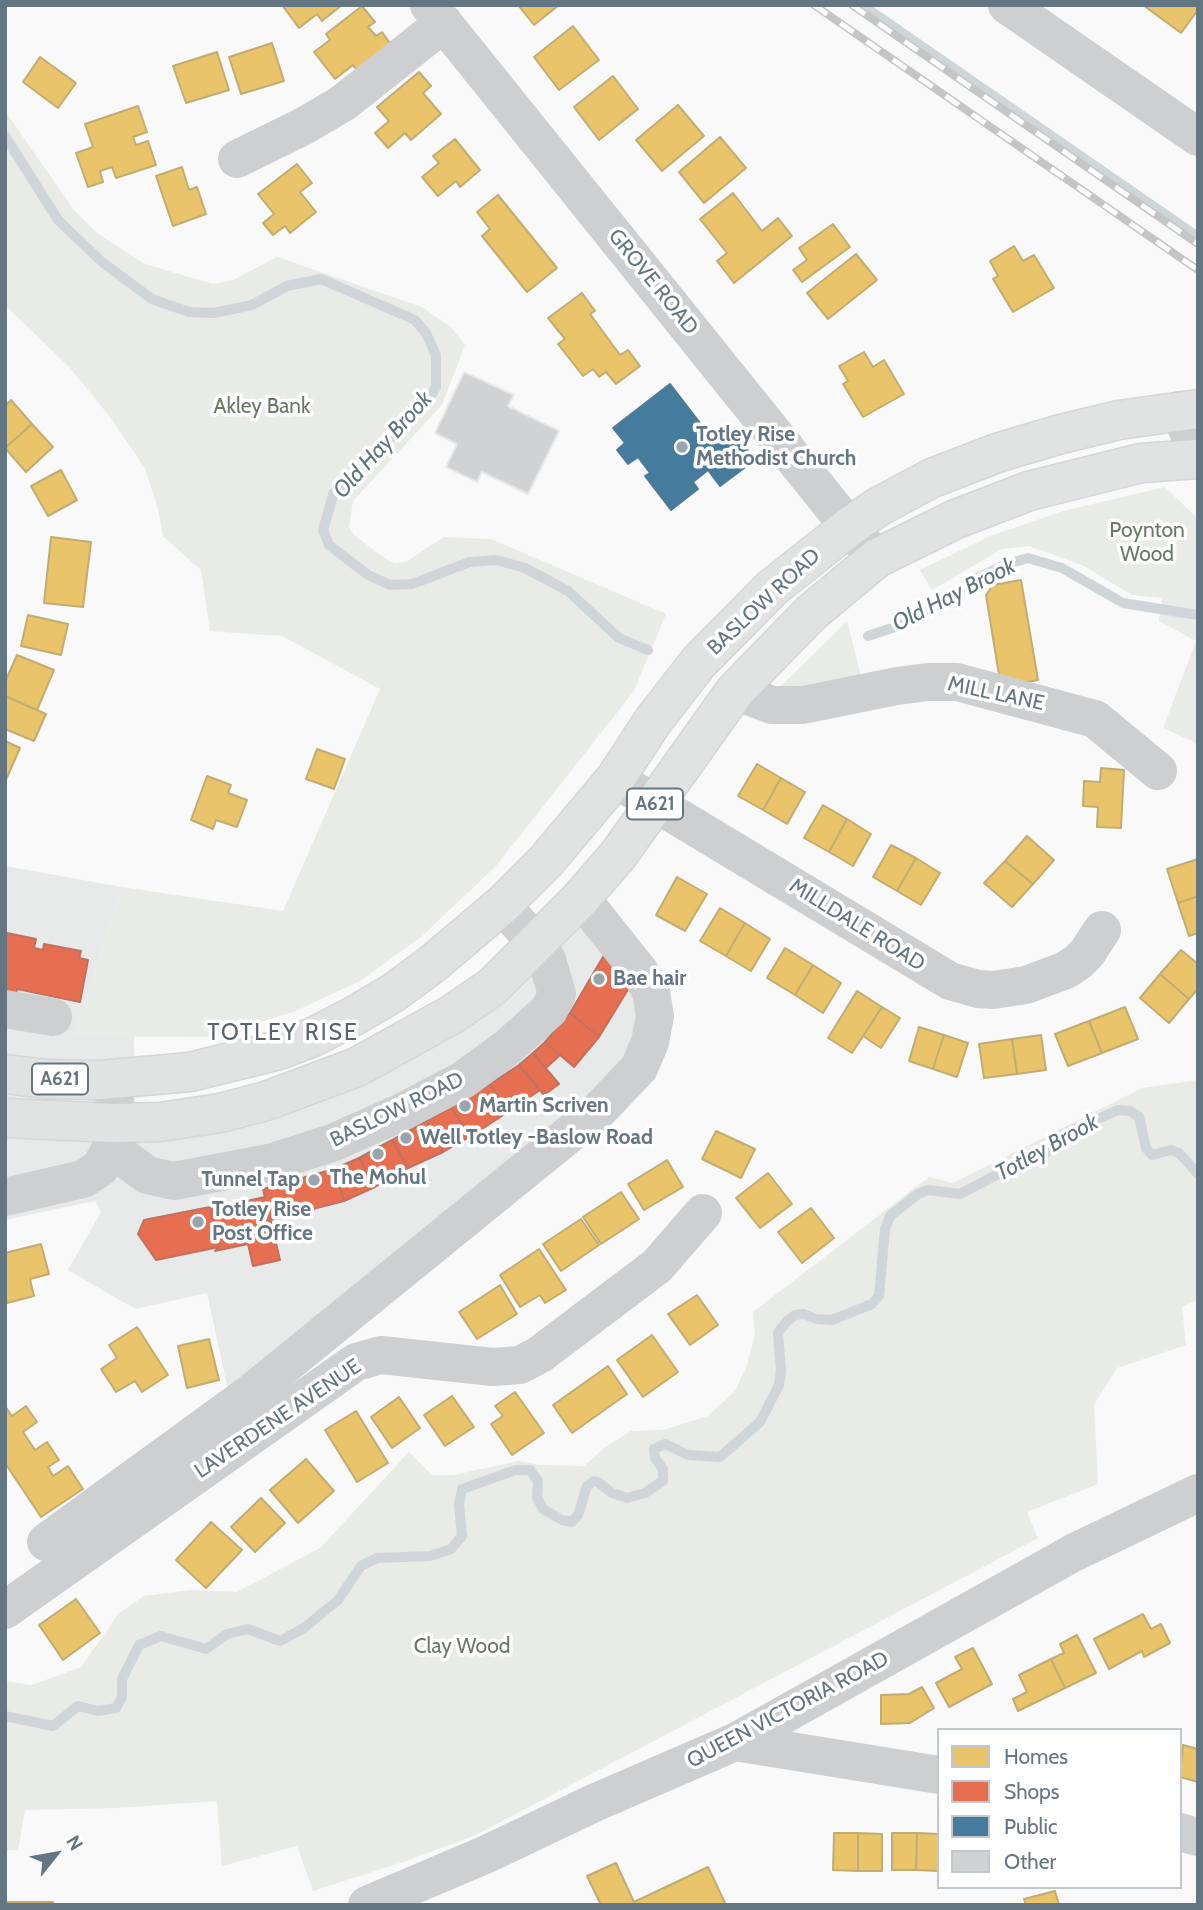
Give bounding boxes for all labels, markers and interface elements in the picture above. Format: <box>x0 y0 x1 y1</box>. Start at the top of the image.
street label: GROVE ROAD <box>603 224 703 340</box>
water label: Old Hay Brook <box>328 386 438 504</box>
park label: Akley Bank <box>214 394 310 420</box>
place label: Totley Rise Methodist Church <box>696 422 856 472</box>
marker: Totley Rise Methodist Church <box>674 439 690 455</box>
park label: Poynton Wood <box>1109 518 1185 568</box>
street label: BASLOW ROAD <box>702 543 826 661</box>
water label: Old Hay Brook <box>888 552 1020 638</box>
street label: MILL LANE <box>945 671 1047 717</box>
road number: A621 <box>627 789 683 820</box>
street label: MILLDALE ROAD <box>785 873 929 977</box>
place label: Bae hair <box>613 966 686 992</box>
marker: Bae hair <box>591 971 607 987</box>
district label: TOTLEY RISE <box>209 1019 357 1047</box>
road number: A621 <box>32 1064 88 1094</box>
street label: BASLOW ROAD <box>326 1067 468 1153</box>
place label: Martin Scriven <box>479 1093 609 1119</box>
marker: Martin Scriven <box>457 1098 473 1114</box>
water label: Totley Brook <box>991 1108 1103 1188</box>
place label: Well Totley -Baslow Road <box>420 1125 653 1151</box>
marker: Well Totley -Baslow Road <box>398 1130 414 1146</box>
marker: The Mohul <box>370 1146 386 1162</box>
place label: The Mohul <box>330 1165 426 1191</box>
place label: Tunnel Tap <box>201 1167 300 1193</box>
marker: Tunnel Tap <box>306 1172 322 1188</box>
place label: Totley Rise Post Office <box>212 1197 313 1247</box>
marker: Totley Rise Post Office <box>190 1214 206 1230</box>
street label: LAVERDENE AVENUE <box>190 1354 366 1484</box>
park label: Clay Wood <box>414 1634 510 1660</box>
street label: QUEEN VICTORIA ROAD <box>683 1646 893 1774</box>
legend <box>937 1728 1182 1889</box>
text: Homes <box>1004 1744 1068 1769</box>
text: Shops <box>1004 1779 1059 1804</box>
text: Public <box>1004 1814 1058 1839</box>
north arrow <box>21 1819 91 1889</box>
text: N <box>61 1831 88 1855</box>
text: Other <box>1004 1849 1056 1874</box>

